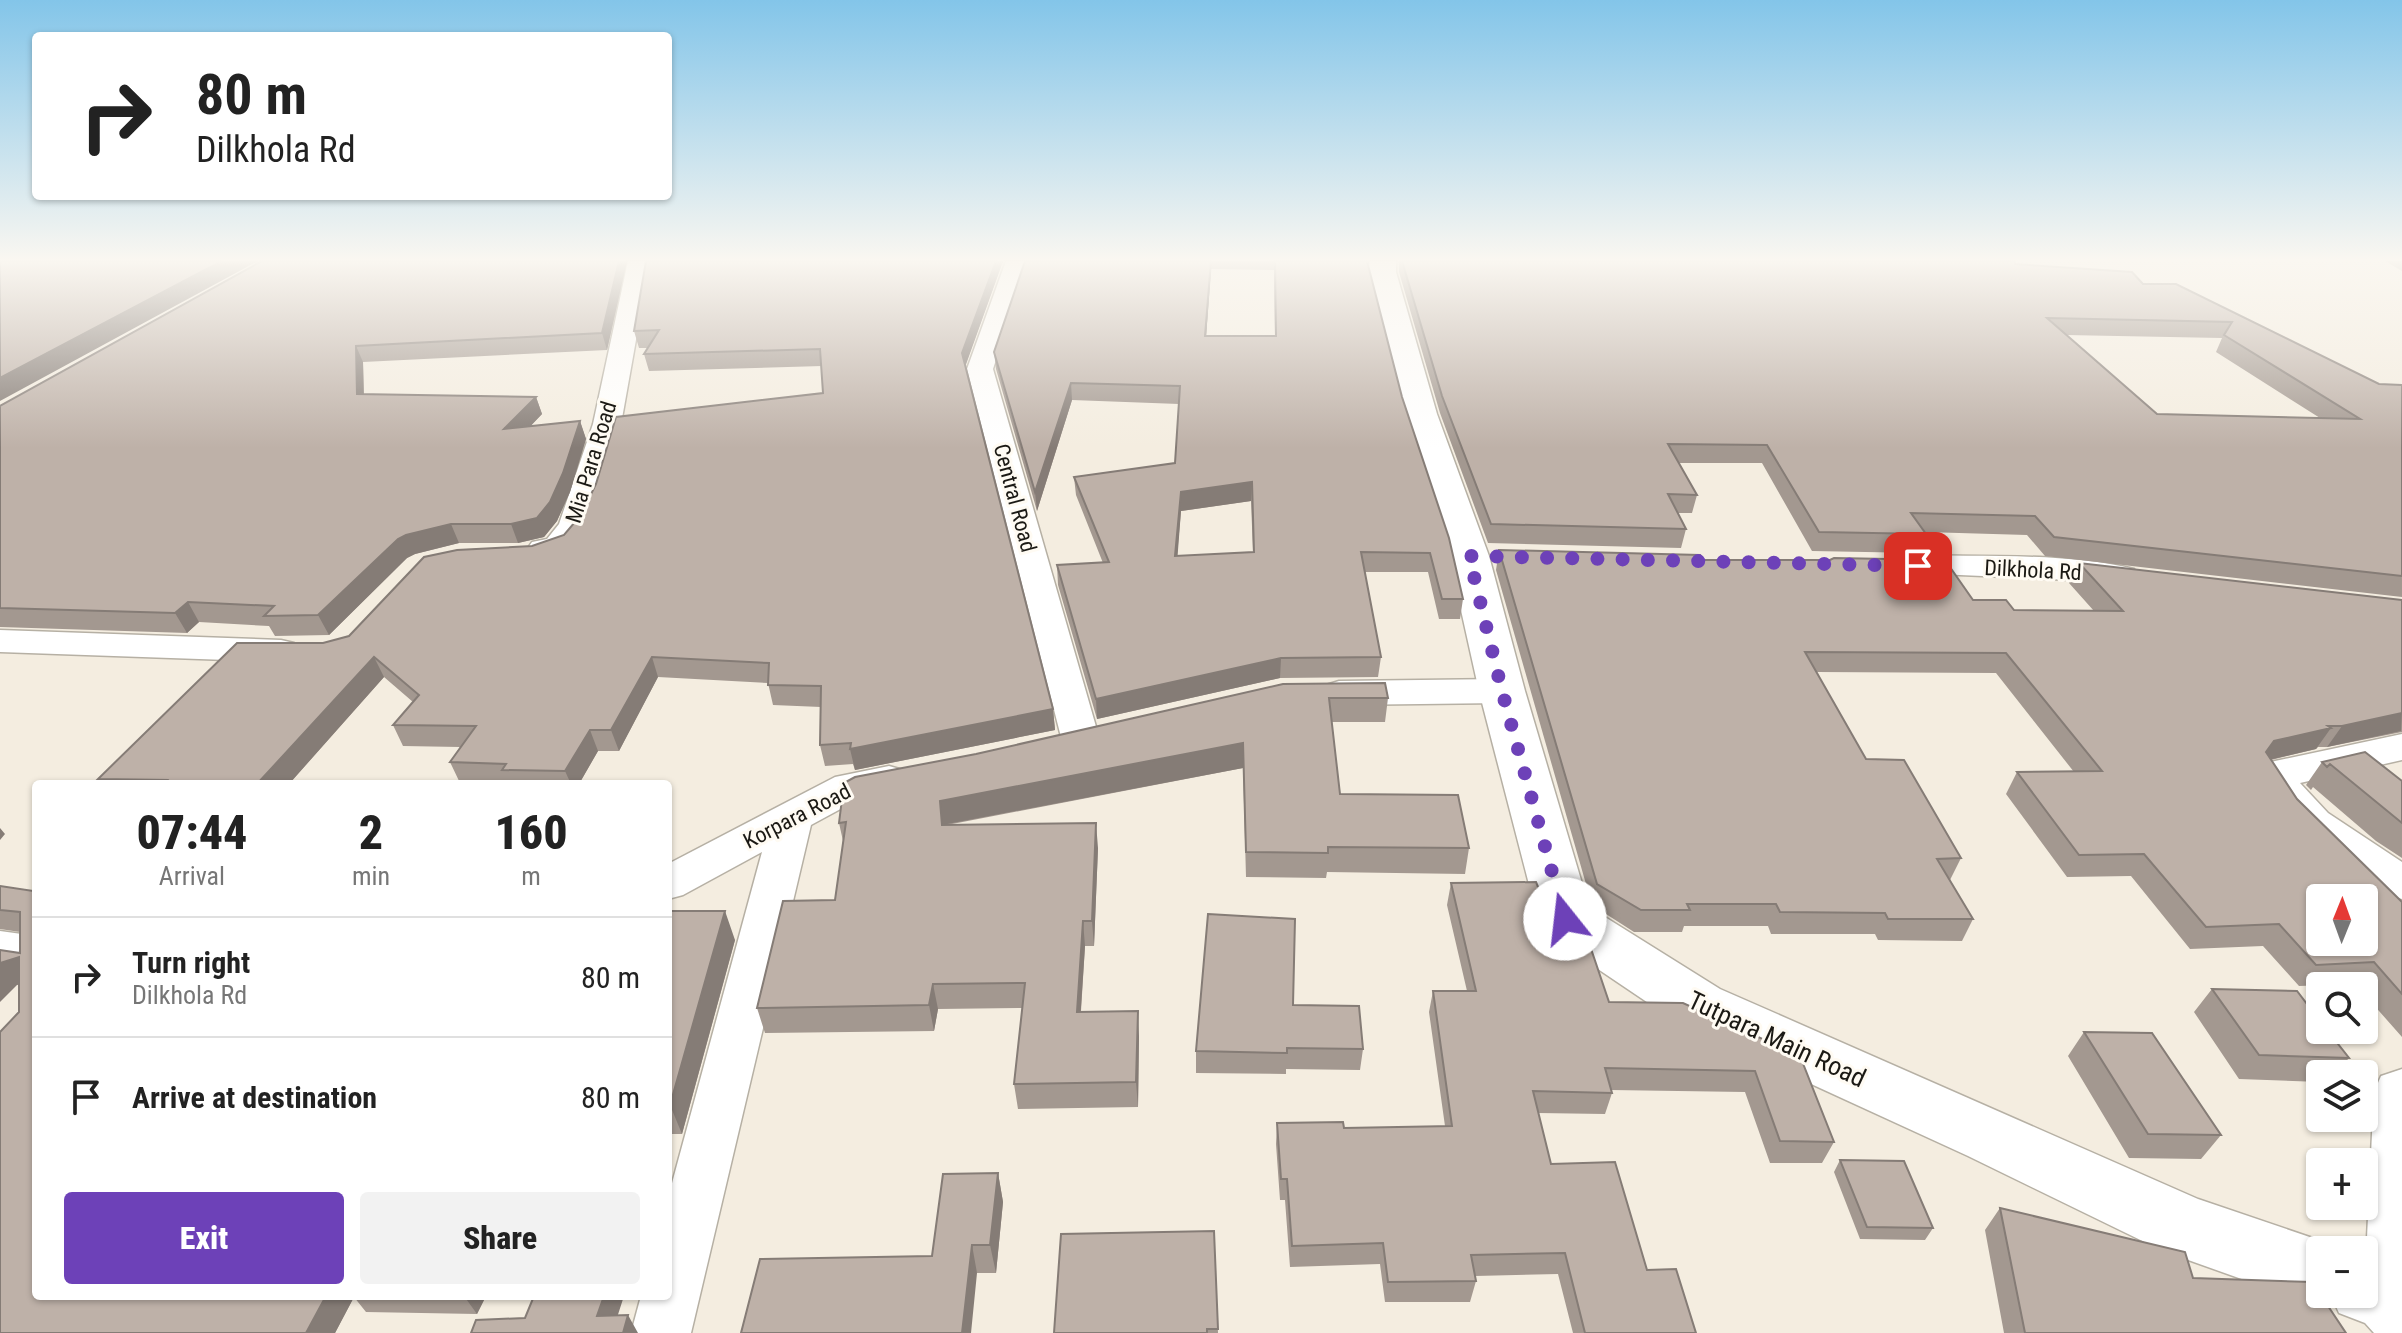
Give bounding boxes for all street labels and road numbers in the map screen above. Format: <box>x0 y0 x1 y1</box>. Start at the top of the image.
street label: Mia Para Road <box>561 398 621 526</box>
street label: Central Road <box>989 441 1041 555</box>
street label: Dilkhola Rd <box>1984 555 2082 585</box>
street label: Korpara Road <box>739 778 855 854</box>
street label: Tutpara Main Road <box>1683 985 1871 1093</box>

